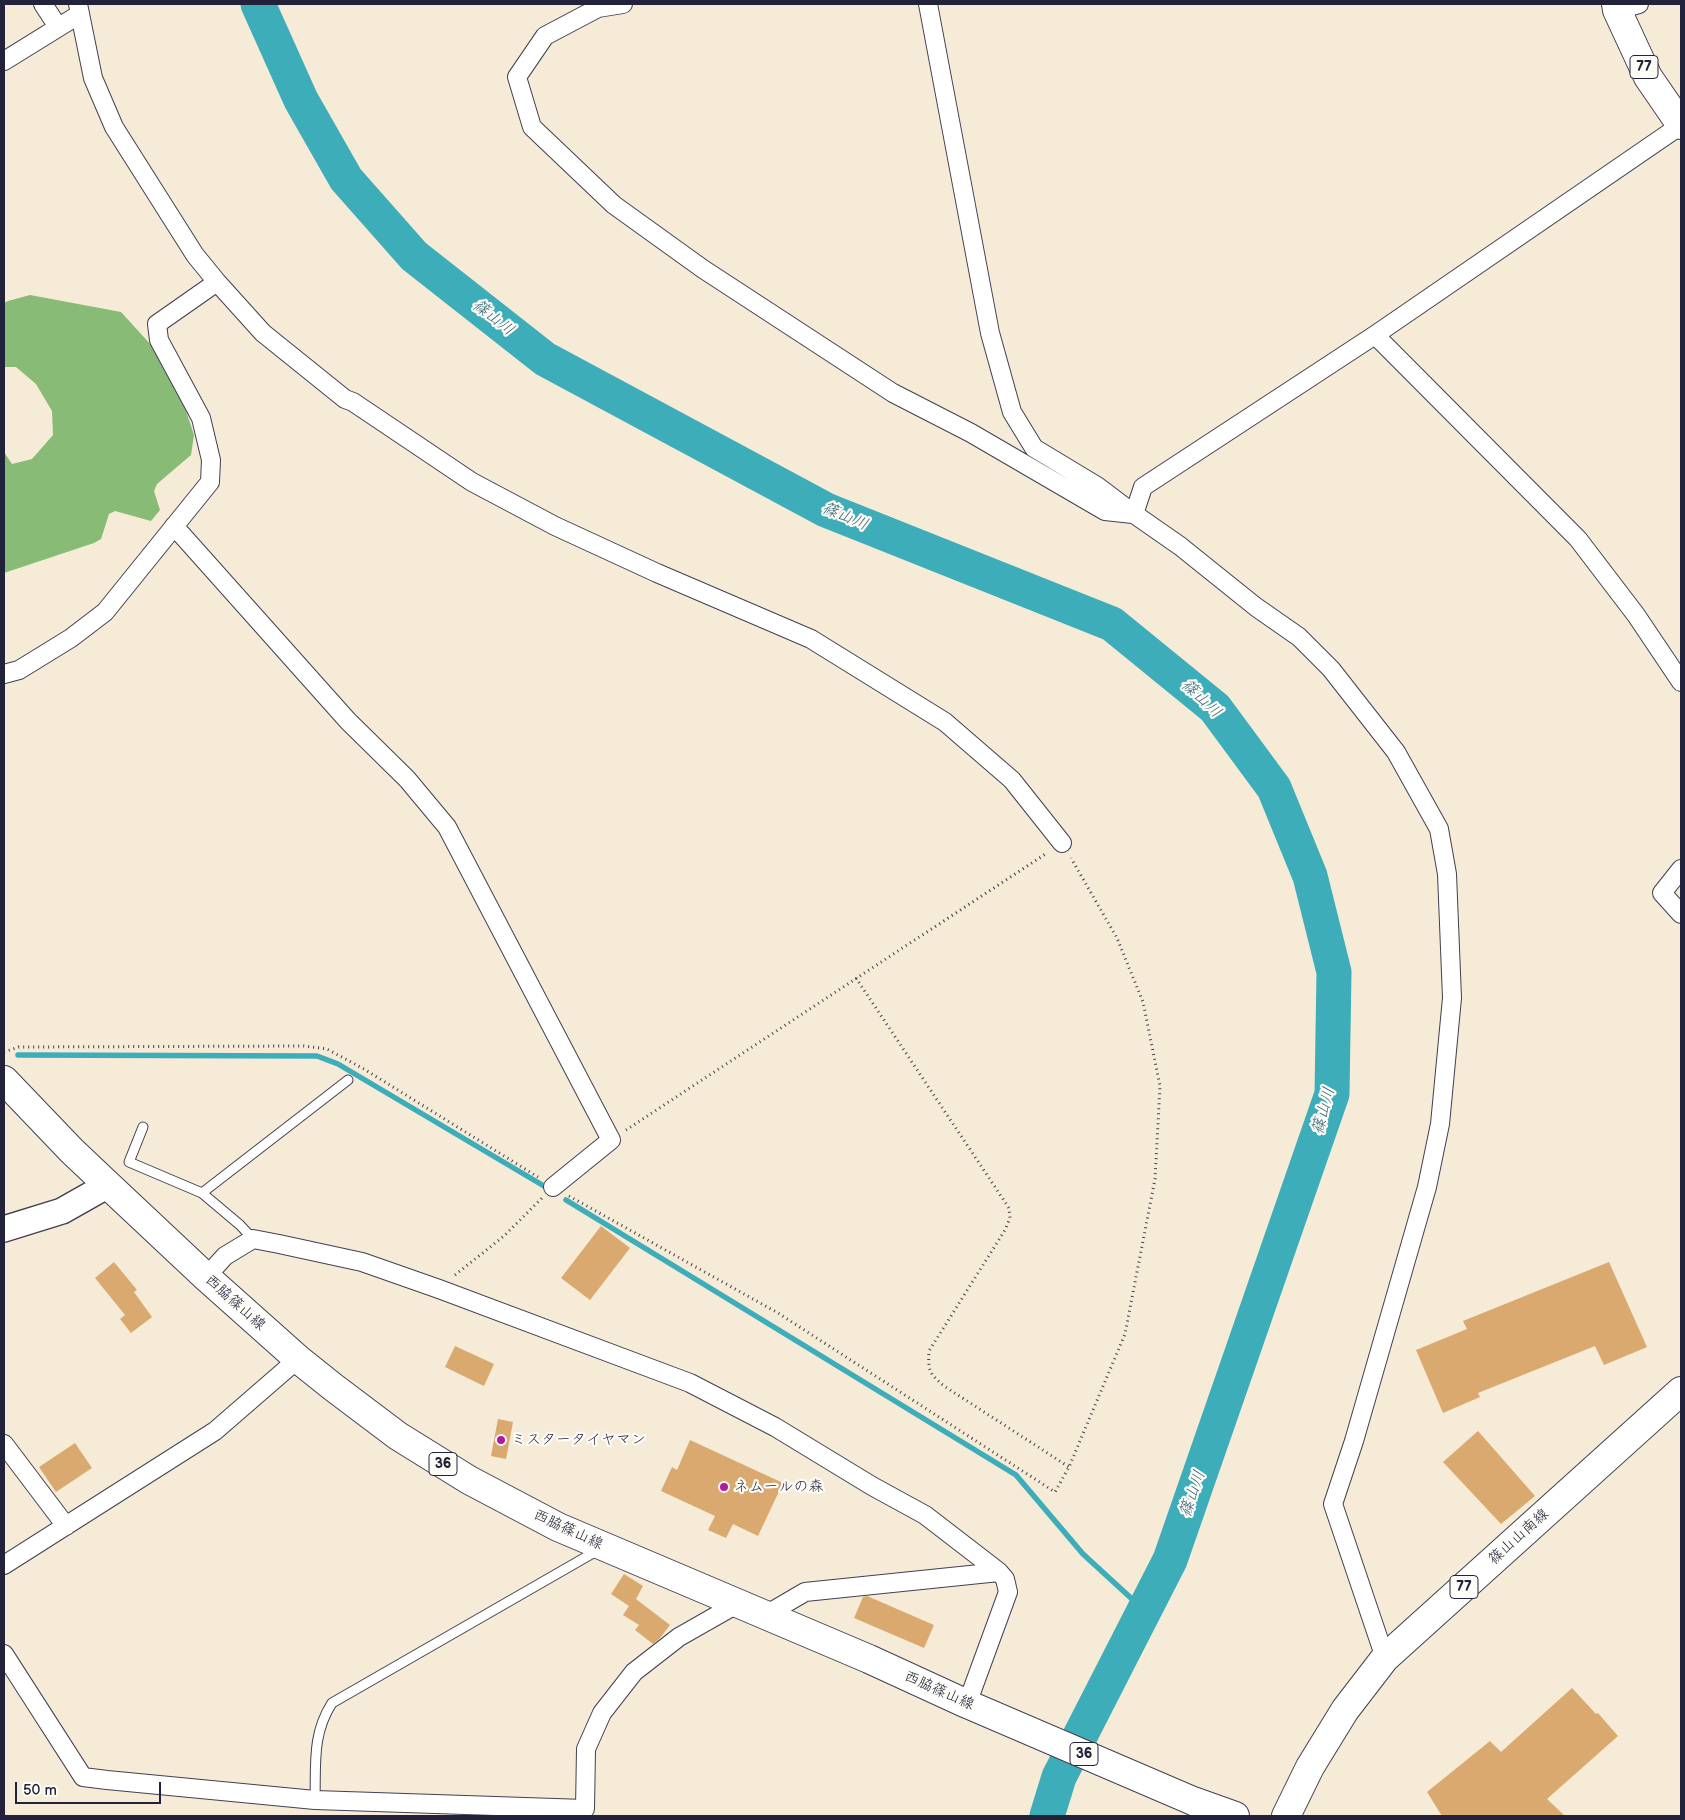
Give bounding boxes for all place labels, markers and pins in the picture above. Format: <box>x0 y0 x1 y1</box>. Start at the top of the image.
place label: ミスタータイヤマン <box>511 1431 646 1449</box>
marker: ミスタータイヤマン <box>495 1434 507 1446</box>
place label: ネムールの森 <box>734 1478 823 1496</box>
marker: ネムールの森 <box>718 1481 730 1493</box>

